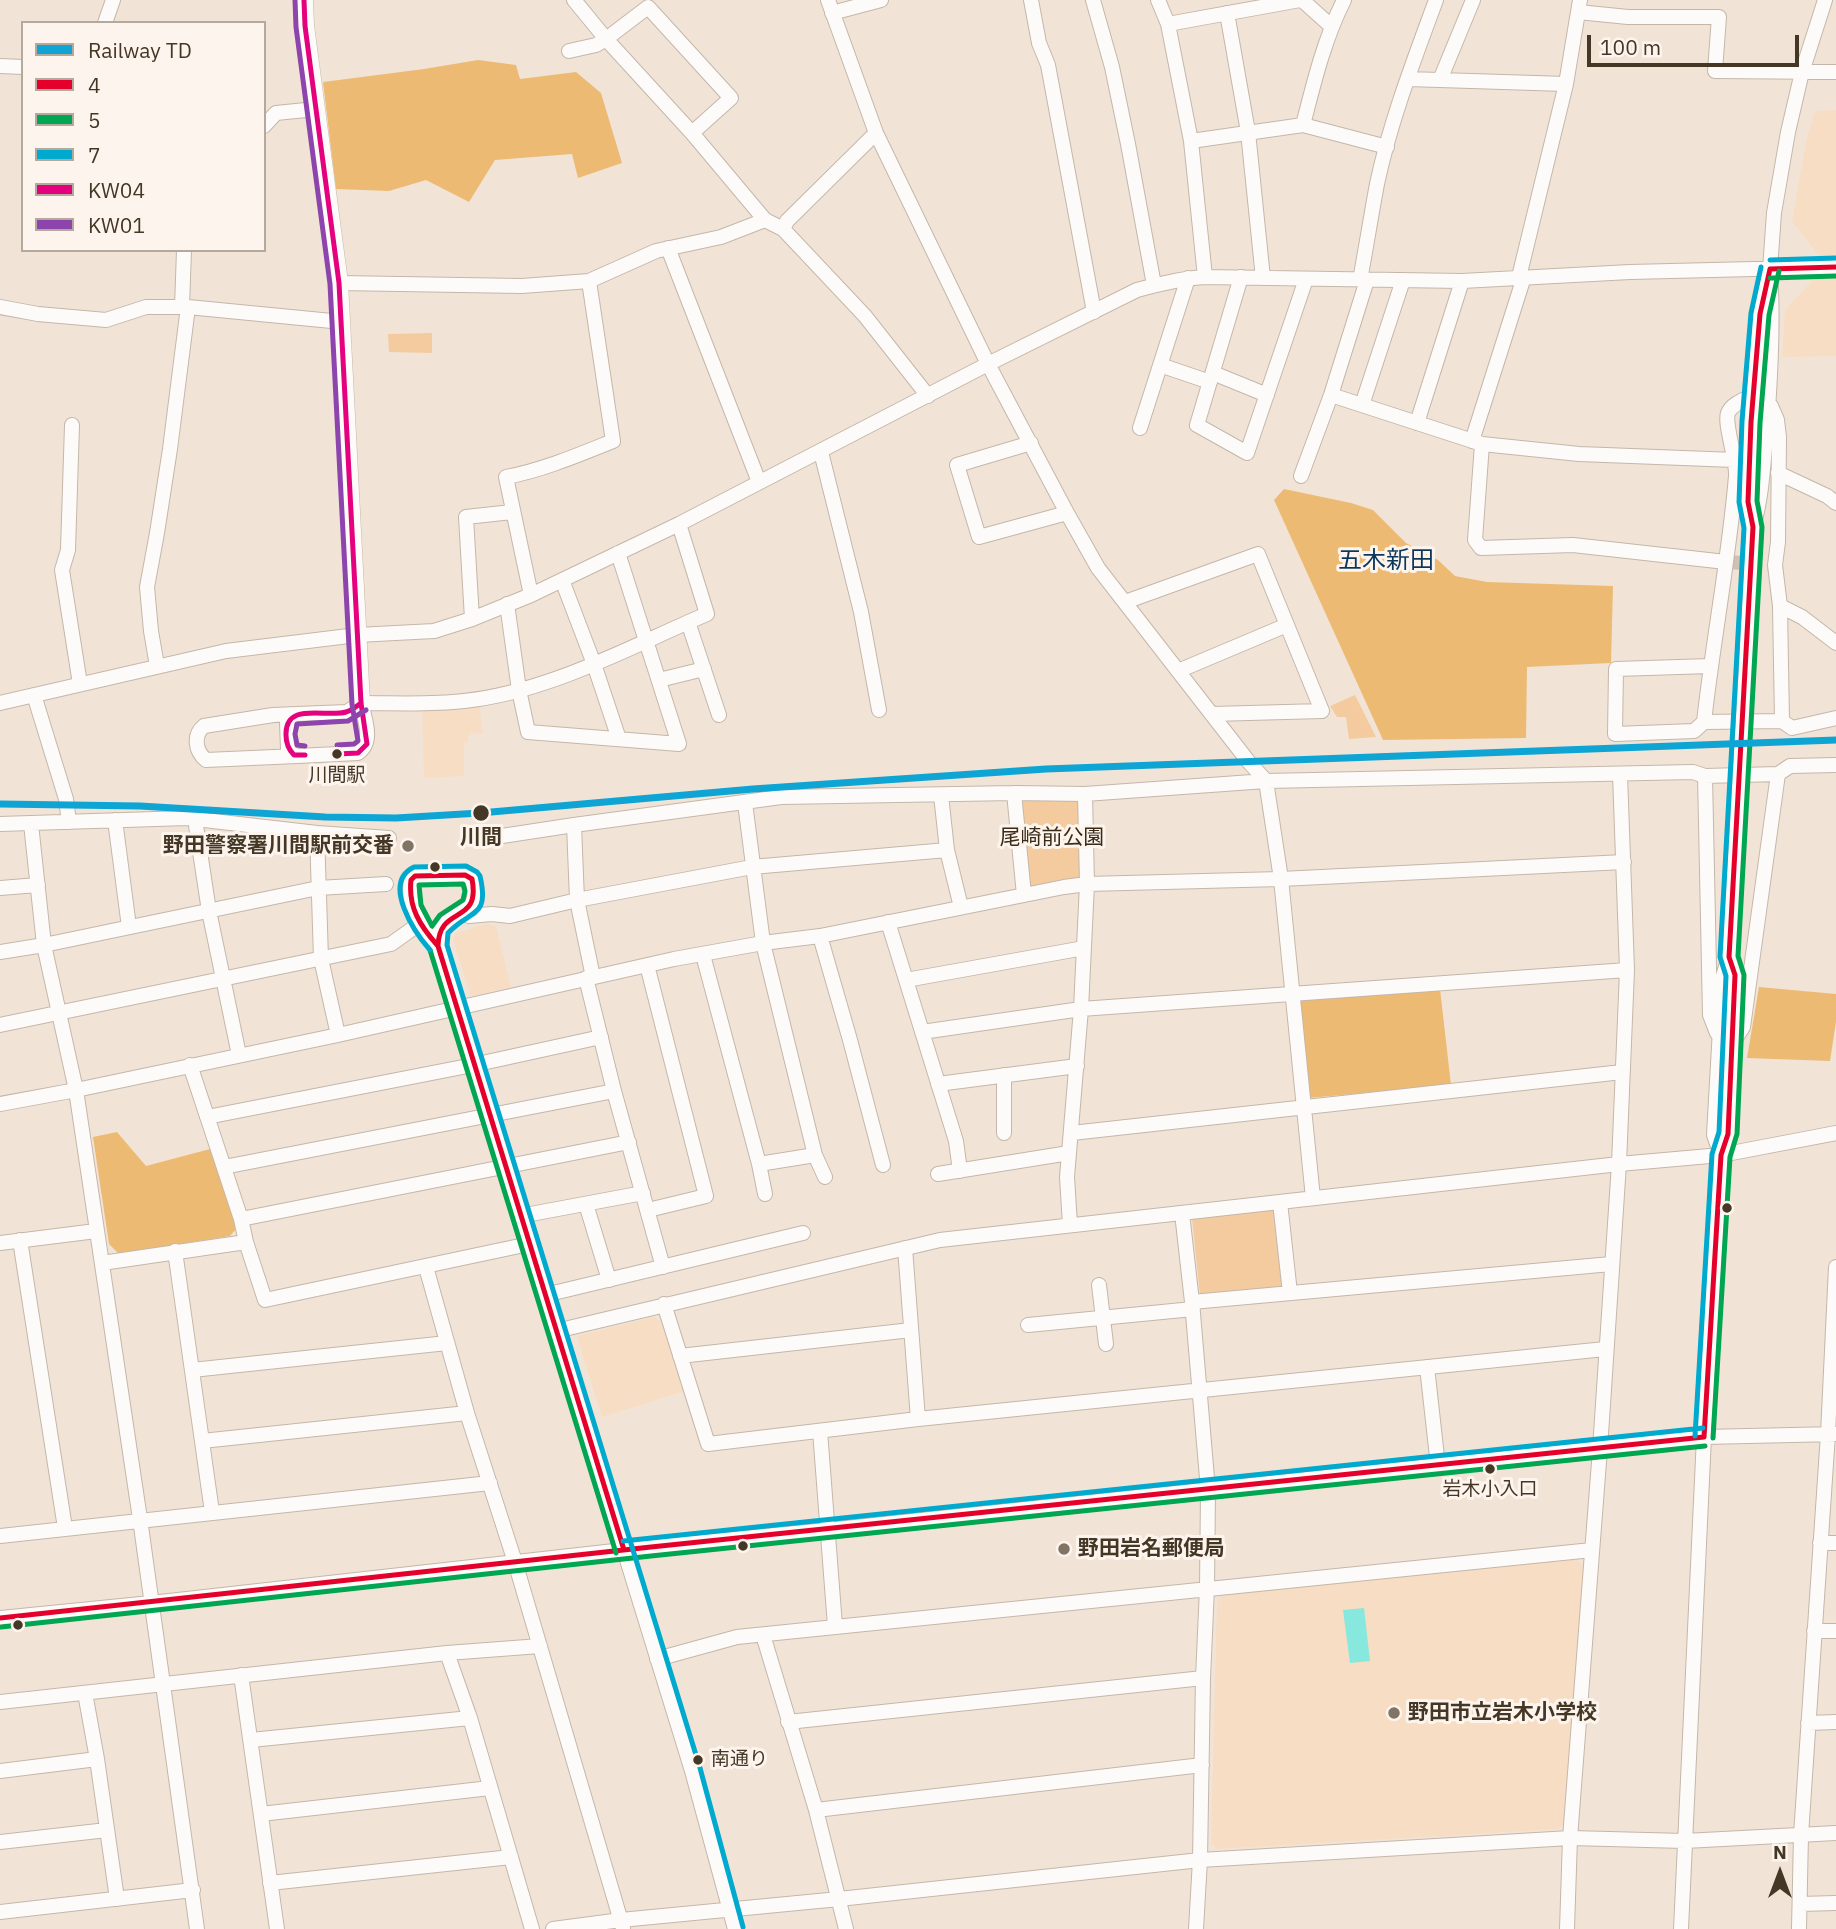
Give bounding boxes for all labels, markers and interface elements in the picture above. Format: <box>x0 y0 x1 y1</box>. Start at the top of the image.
legend <box>21 21 266 252</box>
scale bar <box>1591 21 1803 65</box>
text: 100 m <box>1600 33 1661 61</box>
text: Railway TD <box>88 36 192 64</box>
text: 4 <box>88 71 101 99</box>
text: 5 <box>88 106 101 134</box>
text: 7 <box>88 141 101 169</box>
text: KW04 <box>88 176 145 204</box>
text: KW01 <box>88 211 145 239</box>
district label: 五木新田 <box>1338 547 1434 575</box>
marker: 川間駅 <box>330 747 344 761</box>
place label: 川間駅 <box>309 765 365 787</box>
marker: 川間 <box>471 803 491 823</box>
place label: 川間 <box>460 825 502 851</box>
park label: 尾崎前公園 <box>1000 825 1104 851</box>
place label: 野田警察署川間駅前交番 <box>163 833 394 859</box>
marker: 野田警察署川間駅前交番 <box>400 838 416 854</box>
unlabelled marker <box>428 860 442 874</box>
unlabelled marker <box>1720 1201 1734 1215</box>
marker: 岩木小入口 <box>1483 1462 1497 1476</box>
place label: 岩木小入口 <box>1443 1479 1537 1501</box>
place label: 野田岩名郵便局 <box>1078 1536 1225 1562</box>
unlabelled marker <box>736 1539 750 1553</box>
marker: 野田岩名郵便局 <box>1056 1541 1072 1557</box>
unlabelled marker <box>11 1618 25 1632</box>
place label: 野田市立岩木小学校 <box>1408 1700 1597 1726</box>
marker: 野田市立岩木小学校 <box>1386 1705 1402 1721</box>
place label: 南通り <box>711 1749 768 1771</box>
marker: 南通り <box>691 1753 705 1767</box>
north arrow <box>1745 1838 1815 1908</box>
text: N <box>1773 1840 1787 1864</box>

